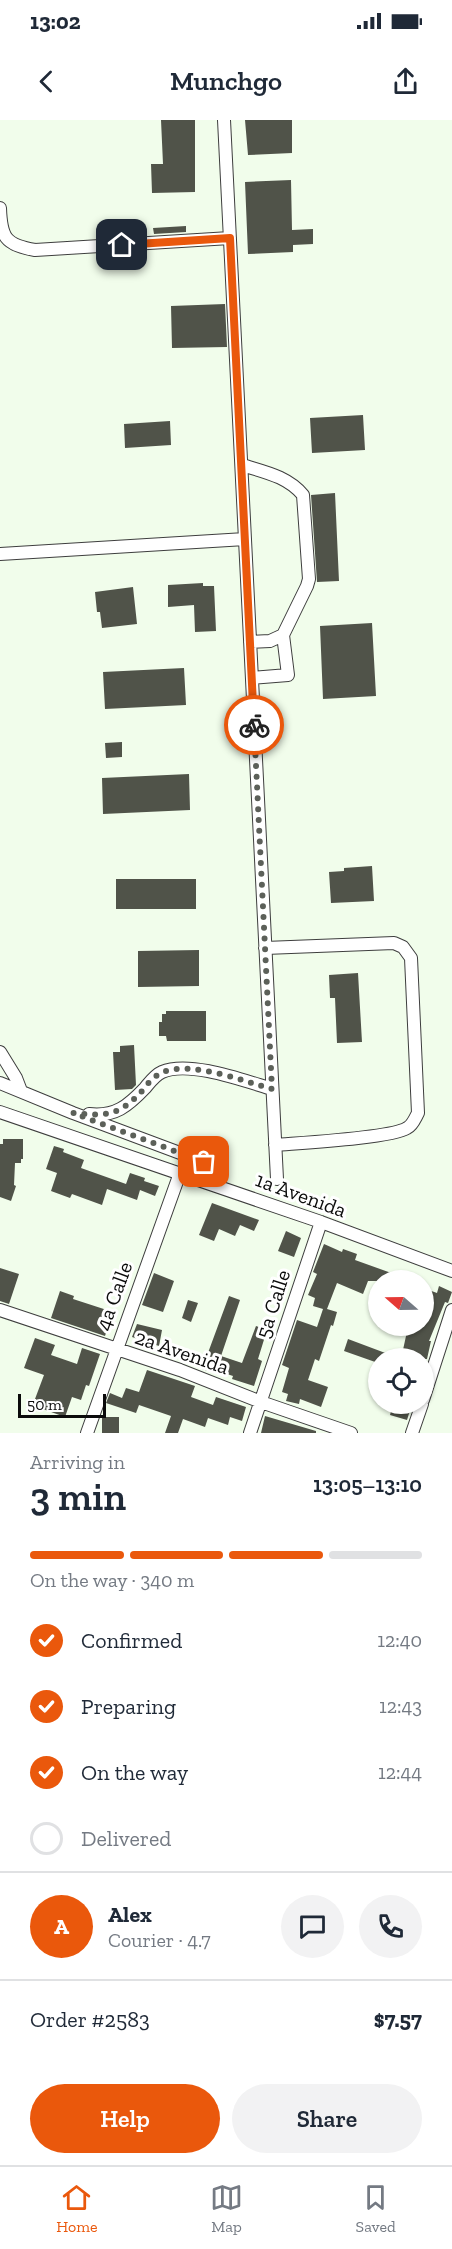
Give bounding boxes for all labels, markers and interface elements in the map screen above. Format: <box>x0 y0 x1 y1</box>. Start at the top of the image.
text: 13:02 <box>30 8 81 35</box>
icon: back <box>30 65 63 98</box>
text: Munchgo <box>170 65 282 97</box>
icon: share <box>389 65 422 98</box>
pin <box>96 219 147 270</box>
icon: home <box>105 228 138 261</box>
courier <box>224 695 284 755</box>
icon: bike <box>238 709 271 742</box>
pin <box>178 1136 229 1187</box>
icon: bag <box>187 1145 220 1178</box>
street label: 1a Avenida <box>252 1167 350 1222</box>
street label: 4a Calle <box>90 1258 137 1333</box>
street label: 5a Calle <box>250 1266 295 1341</box>
north arrow <box>368 1270 434 1336</box>
map controls <box>368 1270 434 1414</box>
street label: 2a Avenida <box>132 1324 232 1379</box>
button: locate <box>368 1348 434 1414</box>
scale bar <box>18 1391 106 1418</box>
text: 50 m <box>27 1395 62 1414</box>
text: Arriving in <box>30 1450 125 1474</box>
text: 13:05–13:10 <box>313 1471 422 1498</box>
text: 3 min <box>30 1473 126 1520</box>
text: On the way · 340 m <box>30 1568 194 1592</box>
icon: check <box>30 1624 63 1657</box>
text: Confirmed <box>81 1627 182 1654</box>
text: 12:40 <box>377 1628 422 1652</box>
icon: check <box>30 1690 63 1723</box>
text: Preparing <box>81 1693 176 1720</box>
text: 12:43 <box>379 1694 422 1718</box>
icon: check <box>30 1756 63 1789</box>
text: On the way <box>81 1759 188 1786</box>
text: 12:44 <box>378 1760 422 1784</box>
text: Delivered <box>81 1825 171 1852</box>
button: chat <box>281 1895 344 1958</box>
button: phone <box>359 1895 422 1958</box>
text: Alex <box>108 1901 152 1928</box>
text: A <box>54 1913 69 1940</box>
text: Courier · 4.7 <box>108 1928 211 1952</box>
text: Order #2583 <box>30 2006 150 2033</box>
text: $7.57 <box>374 2006 422 2033</box>
button: Help <box>30 2084 220 2153</box>
button: Share <box>232 2084 422 2153</box>
tab: Home <box>56 2181 98 2236</box>
tab: Map <box>210 2181 243 2236</box>
tab: Saved <box>356 2181 396 2236</box>

